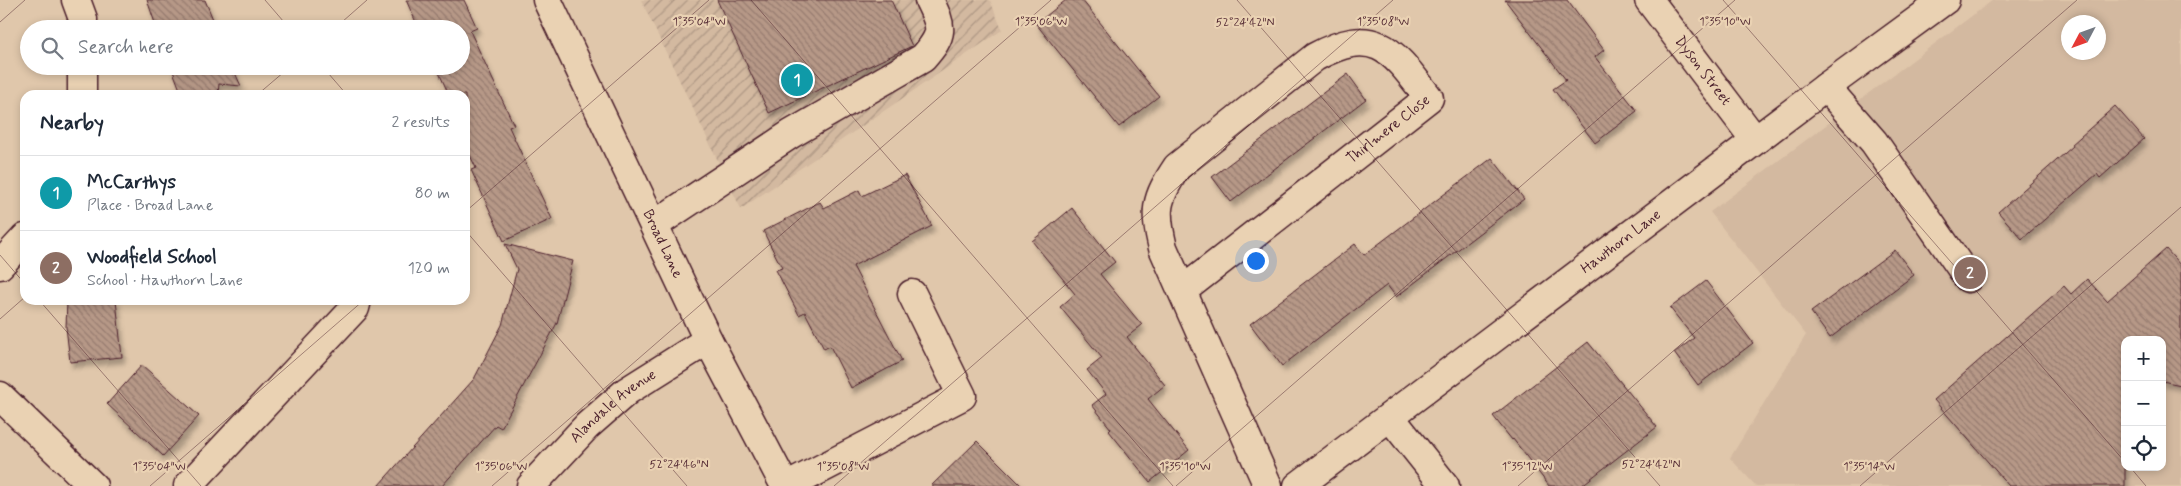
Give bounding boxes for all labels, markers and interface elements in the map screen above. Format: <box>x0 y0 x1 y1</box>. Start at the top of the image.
text: 1°35'04"W <box>672 14 726 30</box>
text: 1°35'06"W <box>1015 14 1067 30</box>
text: 1°35'08"W <box>1357 14 1409 30</box>
text: 1°35'10"W <box>1699 14 1751 30</box>
text: 52°24'42"N <box>1216 15 1274 31</box>
north arrow <box>2061 15 2106 60</box>
search box <box>20 20 470 75</box>
street label: Dyson Street <box>1670 32 1736 110</box>
icon: search <box>38 34 66 62</box>
text: Search here <box>78 35 174 60</box>
pin: 1 <box>781 61 813 99</box>
street label: Thirlmere Close <box>1342 91 1435 169</box>
text: Nearby <box>40 109 104 137</box>
text: 2 results <box>392 112 450 133</box>
text: McCarthys <box>87 170 176 195</box>
text: 1 <box>52 183 60 204</box>
text: 80 m <box>415 183 450 204</box>
text: Place · Broad Lane <box>87 195 213 216</box>
street label: Hawthorn Lane <box>1577 205 1666 279</box>
street label: Broad Lane <box>638 206 687 282</box>
text: Woodfield School <box>87 245 217 270</box>
your location <box>1243 248 1269 274</box>
pin: 2 <box>1954 254 1986 292</box>
text: 2 <box>52 258 60 279</box>
text: 120 m <box>408 258 450 279</box>
text: School · Hawthorn Lane <box>87 270 243 291</box>
map controls <box>2121 336 2166 471</box>
button: + <box>2121 336 2166 381</box>
street label: Alandale Avenue <box>566 365 660 448</box>
button: − <box>2121 381 2166 426</box>
button: locate <box>2121 426 2166 471</box>
text: 52°24'46"N <box>649 457 709 473</box>
text: 52°24'42"N <box>1622 457 1680 473</box>
text: 1°35'04"W <box>132 459 186 475</box>
text: 1°35'06"W <box>475 459 527 475</box>
text: 1°35'08"W <box>817 459 869 475</box>
text: 1°35'10"W <box>1159 459 1211 475</box>
text: 1°35'12"W <box>1502 459 1552 475</box>
text: 1°35'14"W <box>1843 459 1895 475</box>

